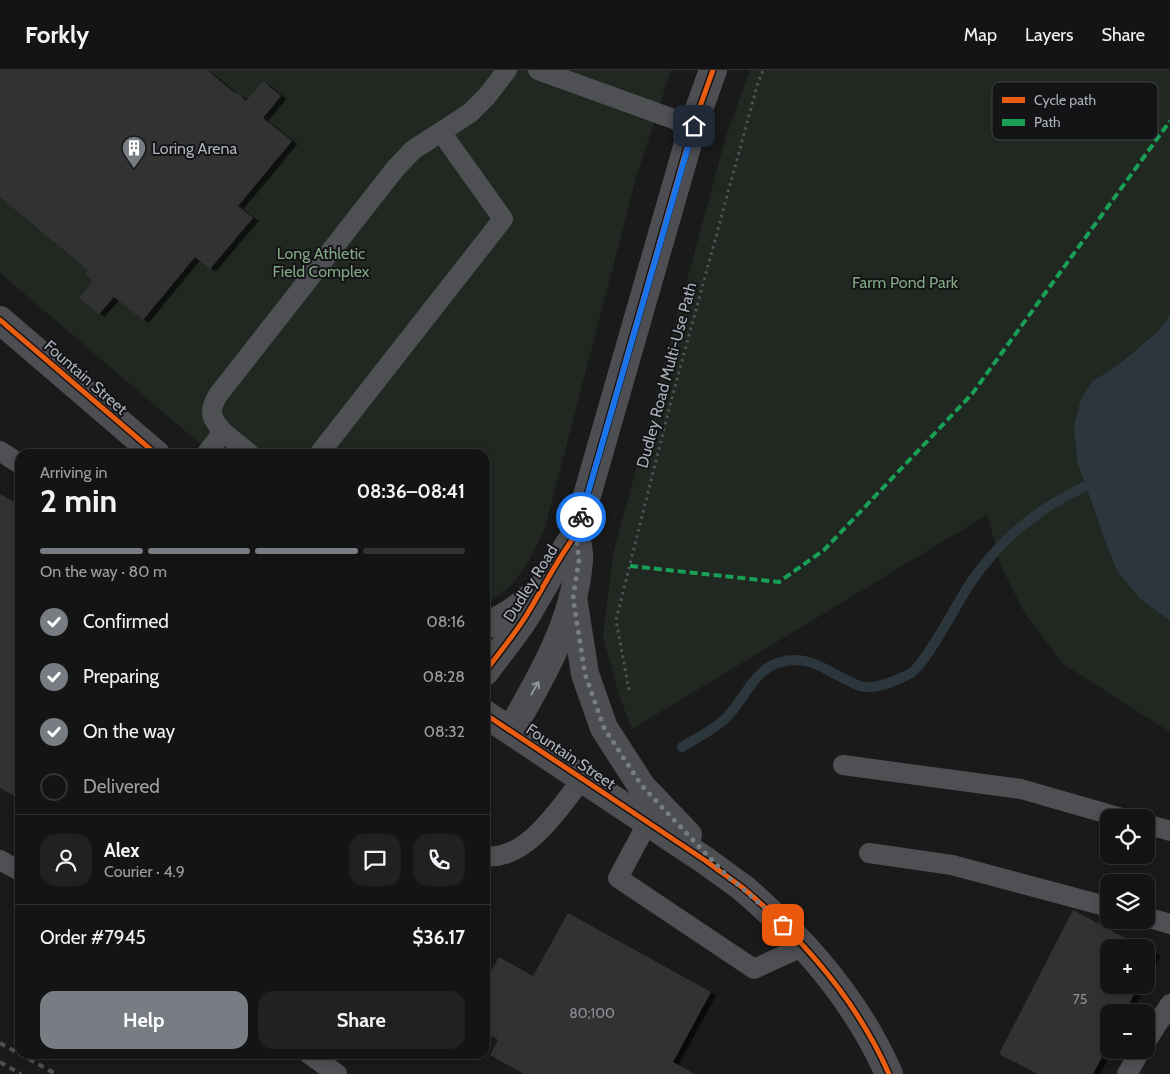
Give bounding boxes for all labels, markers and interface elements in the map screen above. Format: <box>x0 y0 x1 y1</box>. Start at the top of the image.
text: Forkly <box>25 20 89 49</box>
text: Map <box>964 24 997 46</box>
text: Layers <box>1025 24 1074 46</box>
text: Share <box>1102 24 1145 46</box>
legend <box>992 82 1158 140</box>
text: Cycle path <box>1034 91 1096 109</box>
pin <box>673 105 715 147</box>
icon: home <box>680 112 708 140</box>
text: Path <box>1034 113 1061 131</box>
building icon: Loring Arena <box>121 135 147 169</box>
place label: Loring Arena <box>152 139 237 158</box>
park label: Long Athletic Field Complex <box>273 244 370 281</box>
park label: Farm Pond Park <box>852 273 959 292</box>
street label: Dudley Road Multi-Use Path <box>633 280 700 470</box>
street label: Fountain Street <box>40 336 132 419</box>
text: Arriving in <box>40 463 107 482</box>
text: 08:36–08:41 <box>357 480 465 503</box>
text: 2 min <box>40 481 117 520</box>
courier <box>556 492 606 542</box>
icon: bike <box>567 503 595 531</box>
street label: Dudley Road <box>499 541 562 625</box>
text: On the way · 80 m <box>40 562 167 581</box>
icon: check <box>40 608 68 636</box>
text: Confirmed <box>83 610 169 633</box>
text: 08:16 <box>427 612 465 631</box>
icon: check <box>40 663 68 691</box>
text: Preparing <box>83 665 159 688</box>
text: 08:28 <box>423 667 465 686</box>
one-way arrow <box>531 682 541 696</box>
icon: check <box>40 718 68 746</box>
text: On the way <box>83 720 175 743</box>
street label: Fountain Street <box>522 720 620 794</box>
text: 08:32 <box>424 722 465 741</box>
text: Delivered <box>83 775 160 798</box>
map controls <box>1100 809 1155 1059</box>
button: locate <box>1100 809 1155 864</box>
button: person <box>40 834 92 886</box>
button: chat <box>349 834 401 886</box>
button: phone <box>413 834 465 886</box>
text: Alex <box>104 839 140 862</box>
text: Courier · 4.9 <box>104 862 185 881</box>
button: layers <box>1100 874 1155 929</box>
pin <box>762 904 804 946</box>
icon: bag <box>769 911 797 939</box>
text: Order #7945 <box>40 926 146 949</box>
text: $36.17 <box>412 926 465 949</box>
button: + <box>1100 939 1155 994</box>
house number: 75 <box>1073 990 1087 1008</box>
button: Help <box>40 991 248 1049</box>
button: Share <box>258 991 465 1049</box>
house number: 80;100 <box>569 1004 615 1022</box>
button: − <box>1100 1004 1155 1059</box>

